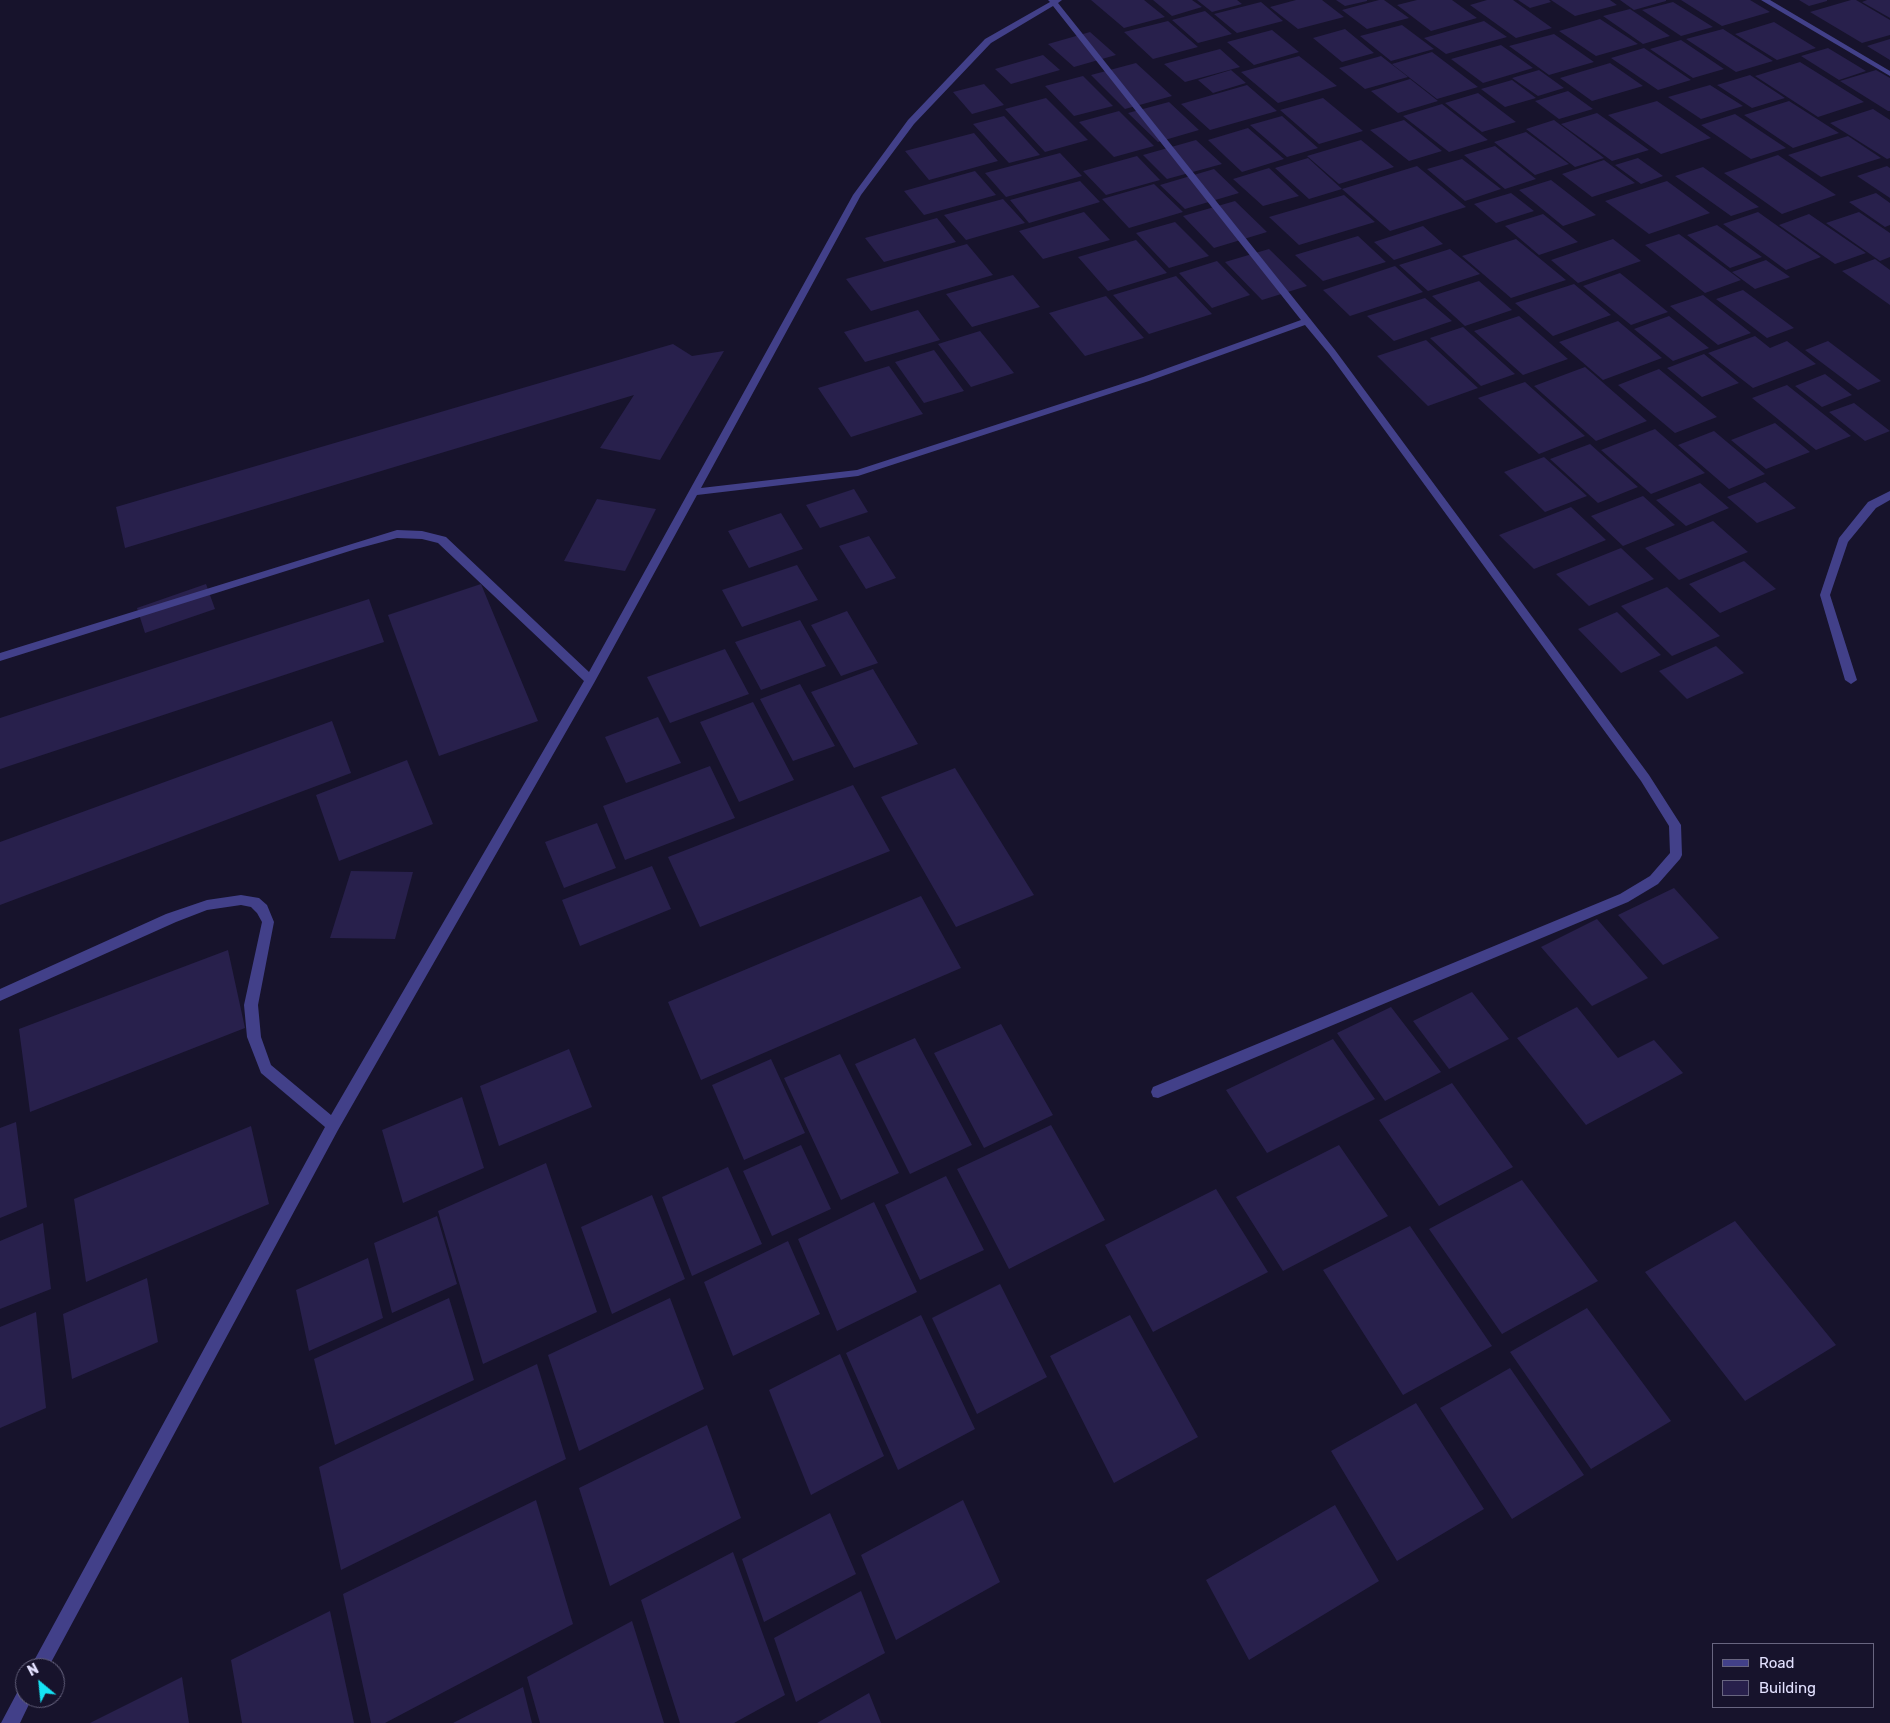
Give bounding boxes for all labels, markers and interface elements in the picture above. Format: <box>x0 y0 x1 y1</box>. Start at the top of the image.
legend <box>1712 1643 1875 1708</box>
text: Road <box>1759 1654 1795 1672</box>
north arrow <box>15 1658 65 1708</box>
text: N <box>25 1660 42 1680</box>
text: Building <box>1759 1679 1816 1697</box>

